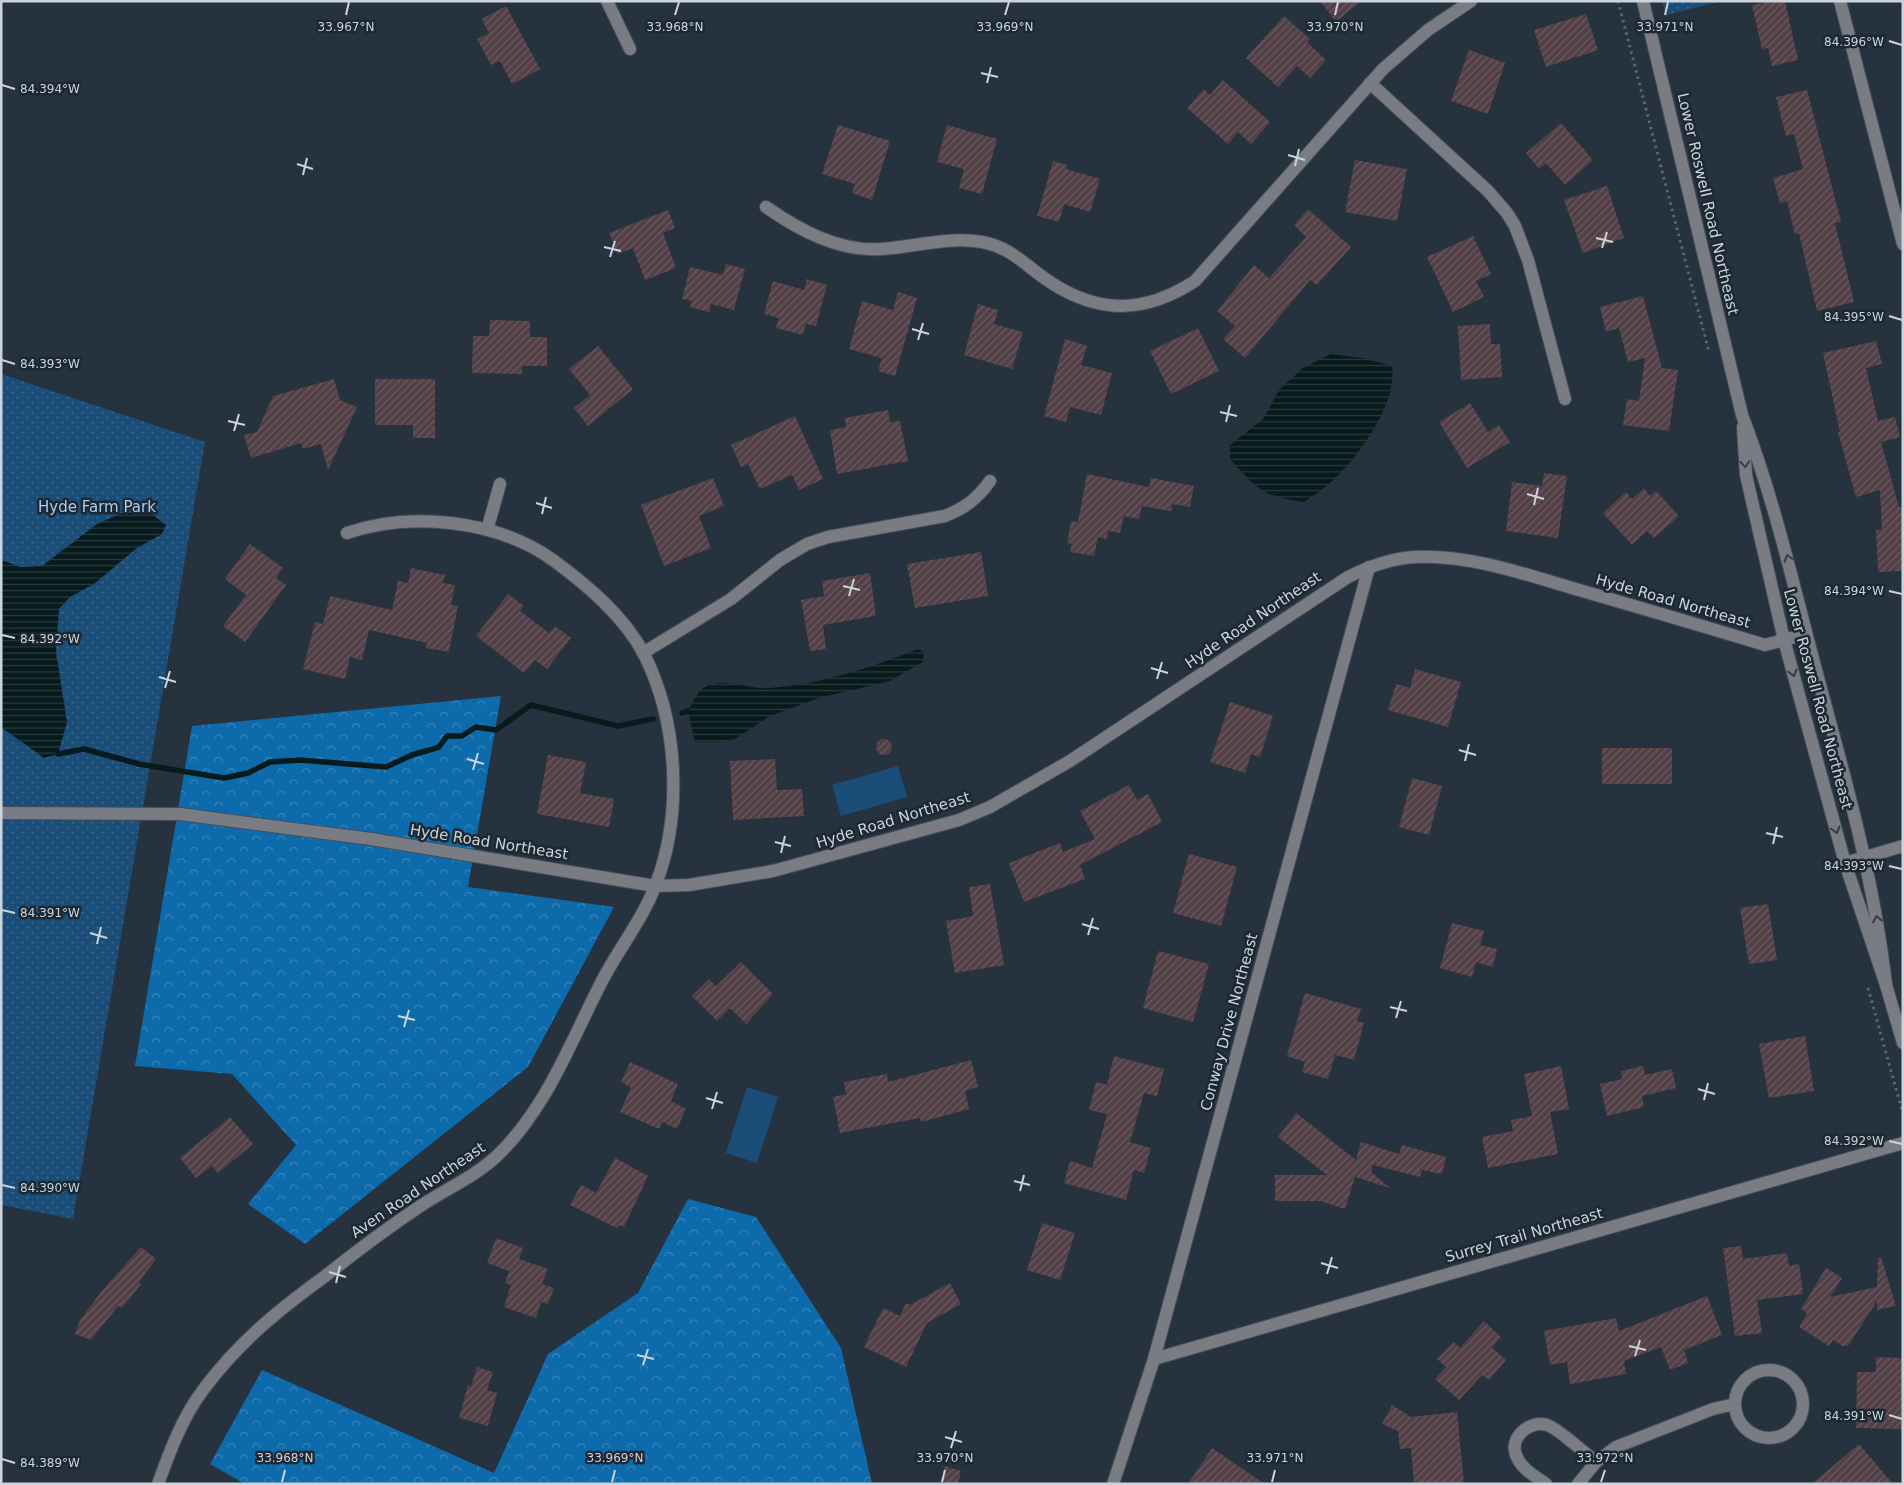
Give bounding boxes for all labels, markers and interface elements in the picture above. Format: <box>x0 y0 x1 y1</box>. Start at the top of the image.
text: 33.967°N <box>318 20 374 34</box>
text: 33.968°N <box>647 20 703 34</box>
text: 33.969°N <box>977 20 1033 34</box>
text: 33.970°N <box>1307 20 1363 34</box>
text: 33.971°N <box>1637 20 1693 34</box>
text: 84.396°W <box>1824 35 1884 49</box>
text: 84.394°W <box>20 82 80 96</box>
street label: Lower Roswell Road Northeast <box>1674 91 1742 317</box>
text: 84.395°W <box>1824 310 1884 324</box>
text: 84.393°W <box>20 357 80 371</box>
one-way arrow <box>1740 460 1751 468</box>
park label: Hyde Farm Park <box>38 498 156 516</box>
one-way arrow <box>1783 554 1793 562</box>
street label: Hyde Road Northeast <box>1182 568 1325 672</box>
street label: Hyde Road Northeast <box>1594 570 1753 632</box>
text: 84.394°W <box>1824 584 1884 598</box>
street label: Lower Roswell Road Northeast <box>1780 587 1856 811</box>
text: 84.392°W <box>20 632 80 646</box>
one-way arrow <box>1788 669 1798 677</box>
street label: Hyde Road Northeast <box>814 788 972 852</box>
street label: Hyde Road Northeast <box>408 821 570 863</box>
one-way arrow <box>1831 825 1841 834</box>
text: 84.393°W <box>1824 859 1884 873</box>
text: 84.391°W <box>20 906 80 920</box>
one-way arrow <box>1873 915 1883 924</box>
street label: Conway Drive Northeast <box>1197 931 1261 1113</box>
text: 84.392°W <box>1824 1134 1884 1148</box>
street label: Aven Road Northeast <box>347 1138 489 1242</box>
text: 84.390°W <box>20 1181 80 1195</box>
street label: Surrey Trail Northeast <box>1443 1204 1605 1266</box>
text: 84.391°W <box>1824 1409 1884 1423</box>
text: 33.968°N <box>257 1451 313 1465</box>
text: 33.969°N <box>587 1451 643 1465</box>
text: 33.970°N <box>917 1451 973 1465</box>
text: 33.971°N <box>1247 1451 1303 1465</box>
text: 33.972°N <box>1577 1451 1633 1465</box>
text: 84.389°W <box>20 1456 80 1470</box>

